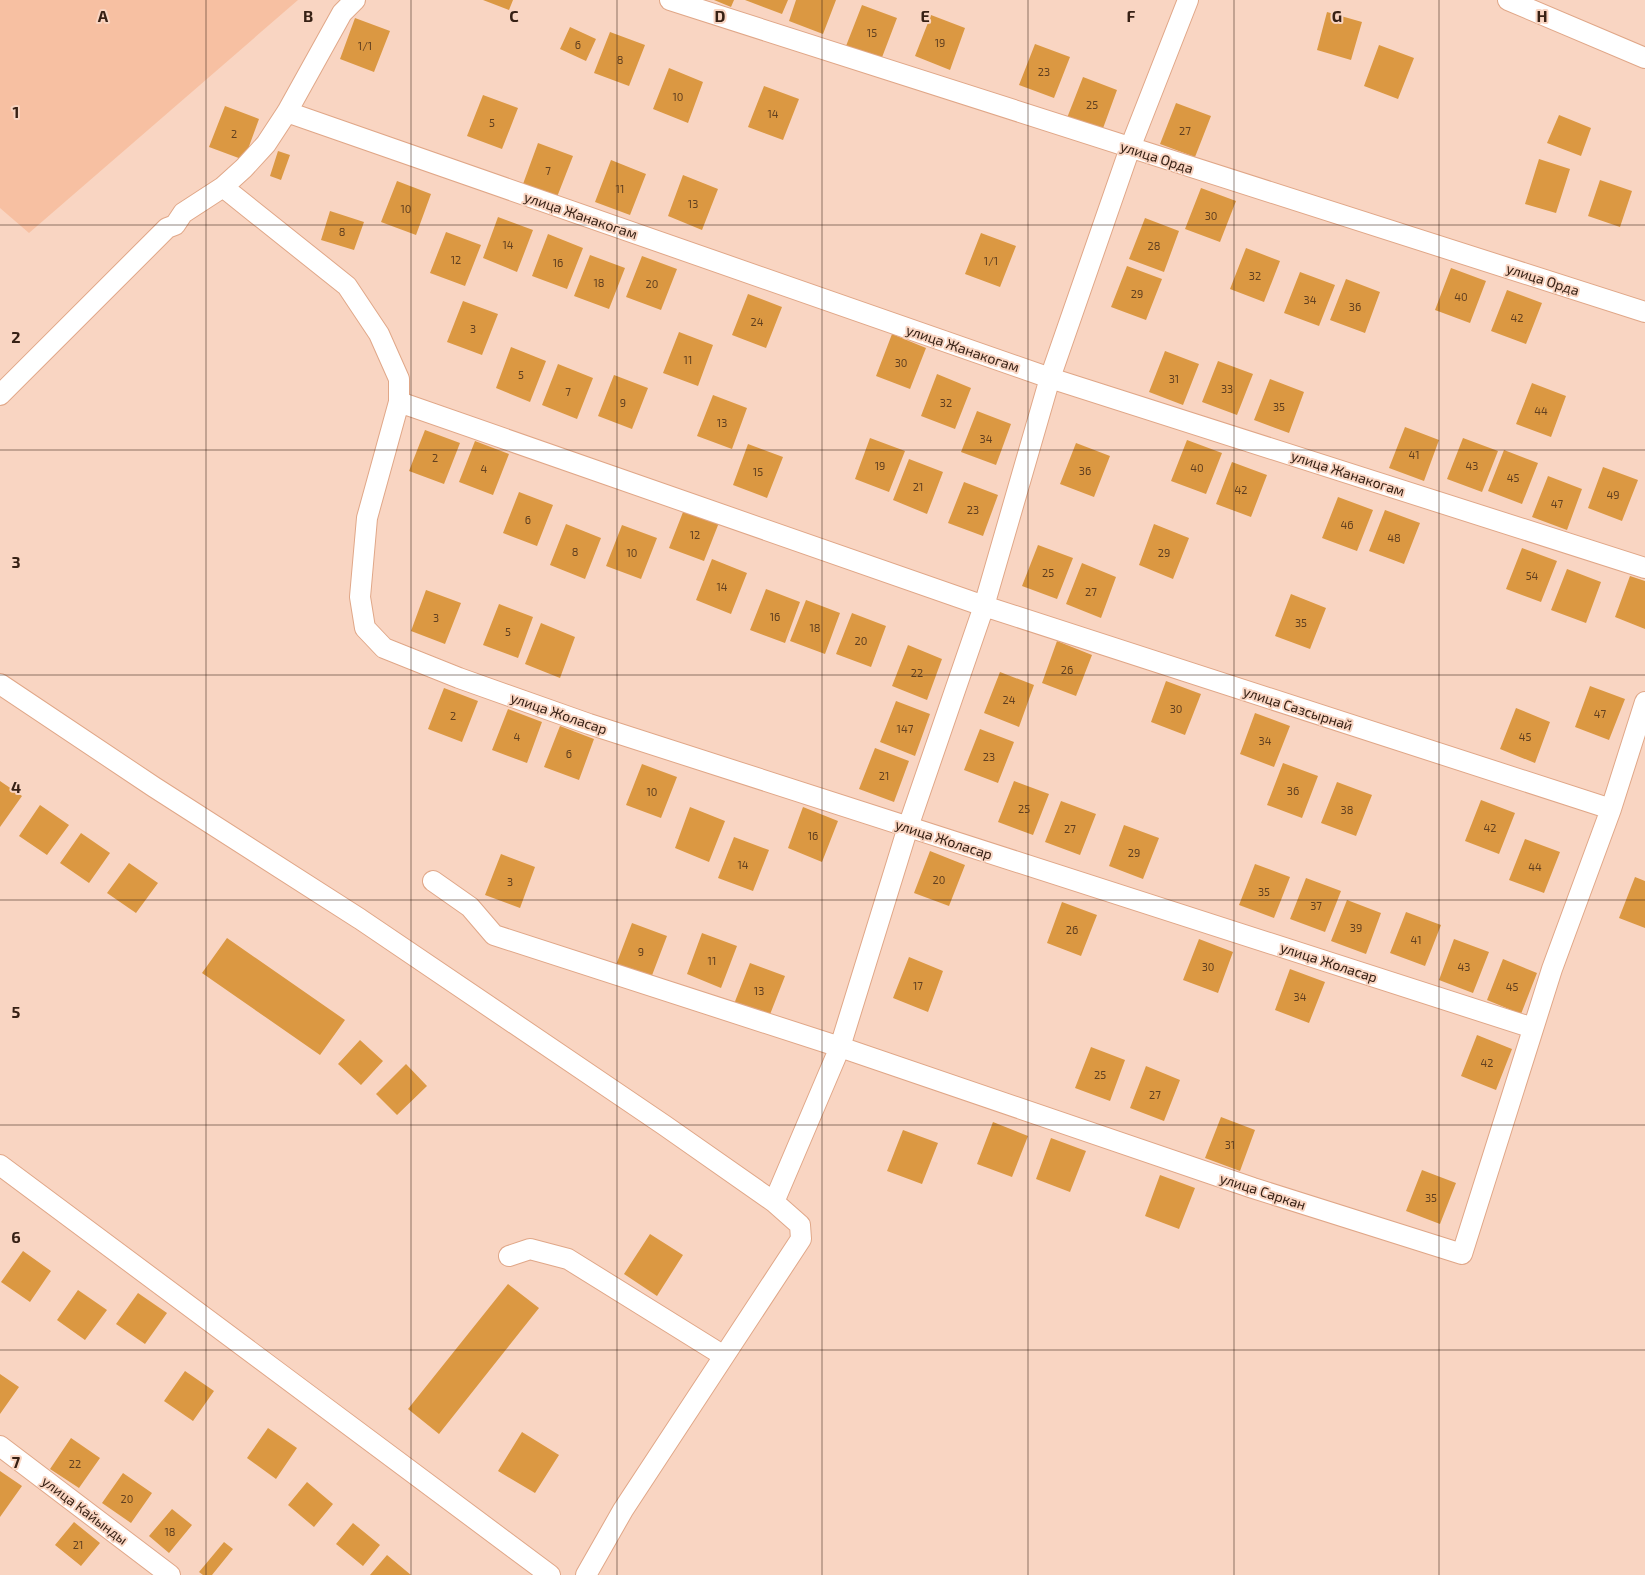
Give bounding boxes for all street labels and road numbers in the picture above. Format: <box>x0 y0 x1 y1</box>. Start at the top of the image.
street label: улица Орда <box>1118 137 1196 177</box>
street label: улица Жанакогам <box>522 188 640 242</box>
street label: улица Орда <box>1504 259 1582 299</box>
street label: улица Жанакогам <box>904 321 1022 375</box>
street label: улица Жанакогам <box>1289 447 1407 499</box>
street label: улица Сазсырнай <box>1241 682 1355 734</box>
street label: улица Жоласар <box>508 689 610 737</box>
street label: улица Жоласар <box>893 815 995 863</box>
street label: улица Жоласар <box>1278 938 1380 986</box>
street label: улица Саркан <box>1218 1169 1308 1213</box>
street label: улица Кайынды <box>39 1472 131 1548</box>

